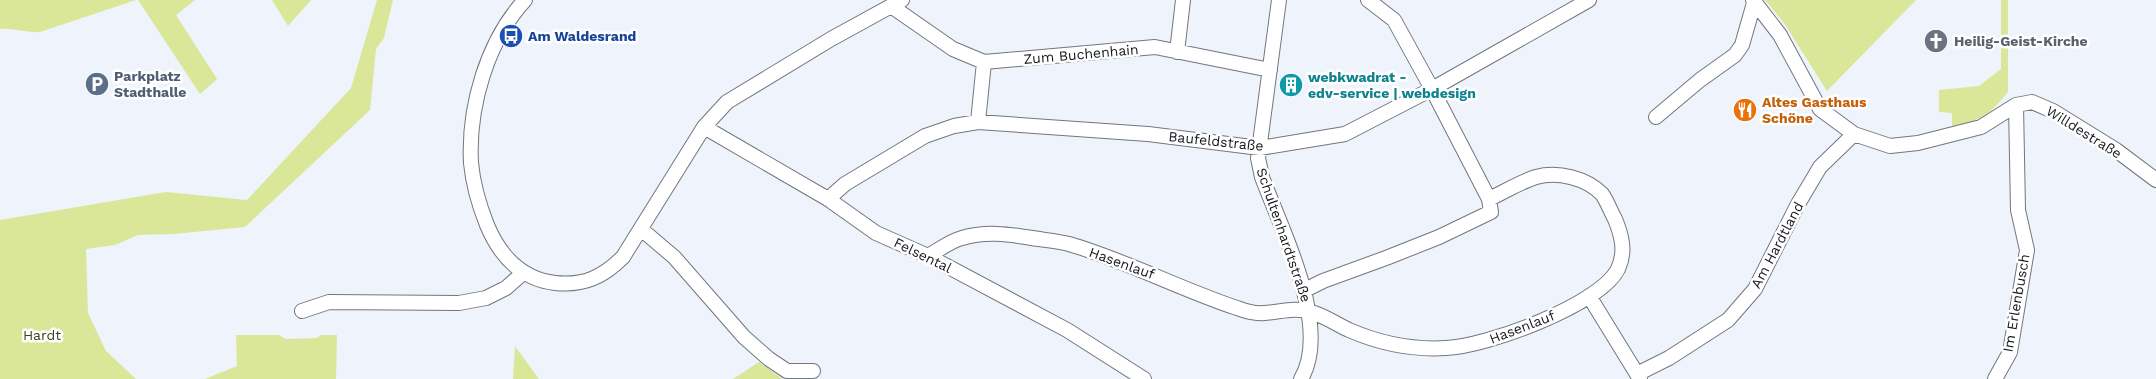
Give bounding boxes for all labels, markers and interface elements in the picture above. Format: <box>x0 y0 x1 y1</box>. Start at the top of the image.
bus stop icon: Am Waldesrand <box>498 23 524 49</box>
place label: Am Waldesrand <box>528 28 636 44</box>
church icon: Heilig-Geist-Kirche <box>1923 28 1949 54</box>
place label: Heilig-Geist-Kirche <box>1954 33 2088 49</box>
street label: Zum Buchenhain <box>1023 41 1139 67</box>
place label: Parkplatz Stadthalle <box>114 68 186 100</box>
place label: webkwadrat - edv-service | webdesign <box>1308 69 1476 101</box>
parking icon: Parkplatz Stadthalle <box>84 71 110 97</box>
building icon: webkwadrat - edv-service | webdesign <box>1278 72 1304 98</box>
place label: Altes Gasthaus Schöne <box>1762 94 1867 126</box>
restaurant icon: Altes Gasthaus Schöne <box>1732 97 1758 123</box>
street label: Willdestraße <box>2043 102 2125 162</box>
street label: Baufeldstraße <box>1168 128 1264 154</box>
street label: Schultenhardtstraße <box>1254 166 1314 304</box>
street label: Am Hardtland <box>1748 199 1806 291</box>
street label: Felsental <box>892 234 955 276</box>
street label: Hasenlauf <box>1087 244 1157 282</box>
street label: Im Erlenbusch <box>2000 253 2032 353</box>
street label: Hasenlauf <box>1487 307 1557 347</box>
park label: Hardt <box>23 327 61 343</box>

